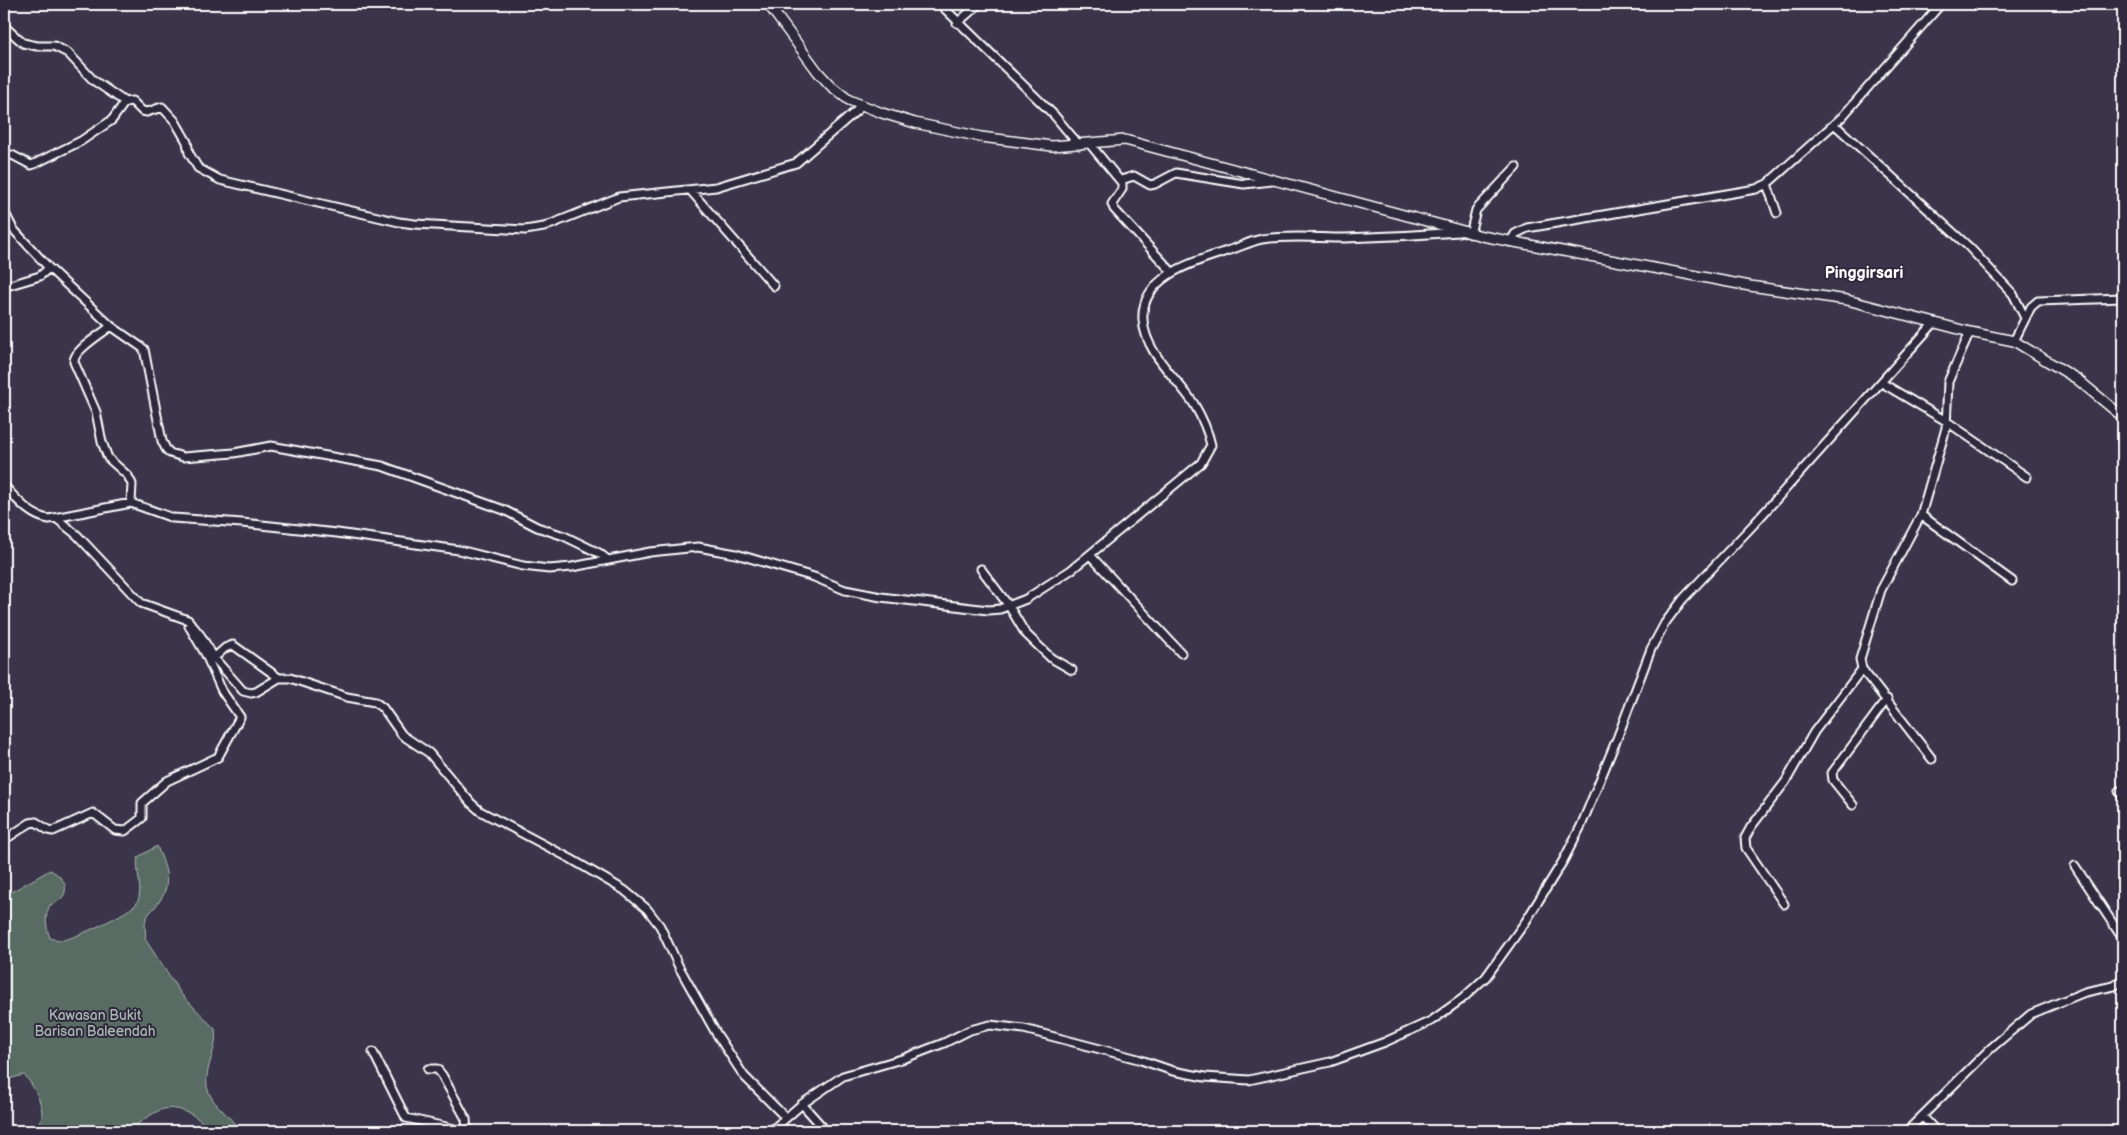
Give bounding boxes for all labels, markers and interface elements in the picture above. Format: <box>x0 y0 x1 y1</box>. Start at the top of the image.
district label: Pinggirsari <box>1825 264 1903 283</box>
park label: Kawasan Bukit Barisan Baleendah <box>34 1007 156 1040</box>

